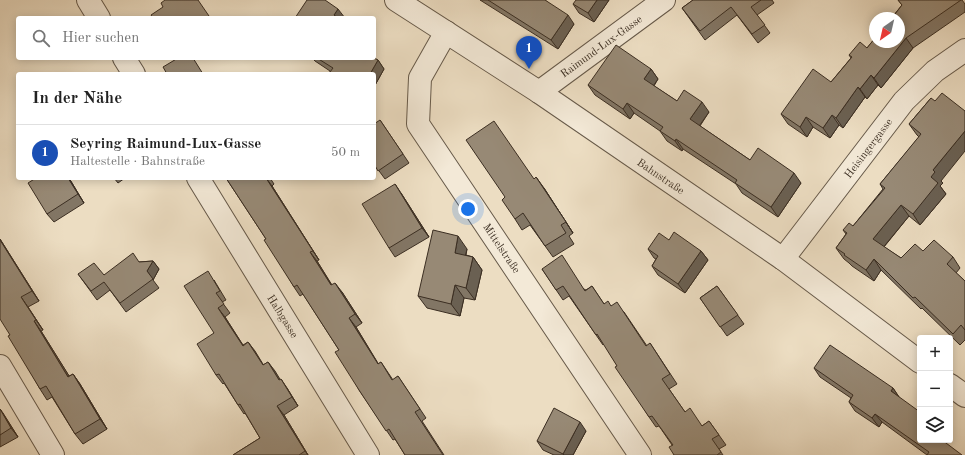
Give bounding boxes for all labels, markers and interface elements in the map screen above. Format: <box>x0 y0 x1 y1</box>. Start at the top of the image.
north arrow <box>869 12 905 48</box>
street label: Raimund-Lux-Gasse <box>559 14 645 80</box>
search box <box>16 16 376 60</box>
icon: search <box>30 27 52 49</box>
text: Hier suchen <box>62 31 139 46</box>
pin: 1 <box>516 36 542 69</box>
text: In der Nähe <box>32 90 122 107</box>
street label: Heisingergasse <box>843 117 895 181</box>
text: Seyring Raimund-Lux-Gasse <box>70 137 261 152</box>
text: 1 <box>41 146 49 159</box>
text: 50 m <box>331 146 360 159</box>
text: Haltestelle · Bahnstraße <box>70 155 205 168</box>
street label: Bahnstraße <box>635 157 686 197</box>
your location <box>458 199 478 219</box>
street label: Mittelstraße <box>480 222 521 276</box>
street label: Halbgasse <box>264 293 299 340</box>
map controls <box>917 335 953 443</box>
button: + <box>917 335 953 371</box>
button: − <box>917 371 953 407</box>
button: layers <box>917 407 953 443</box>

